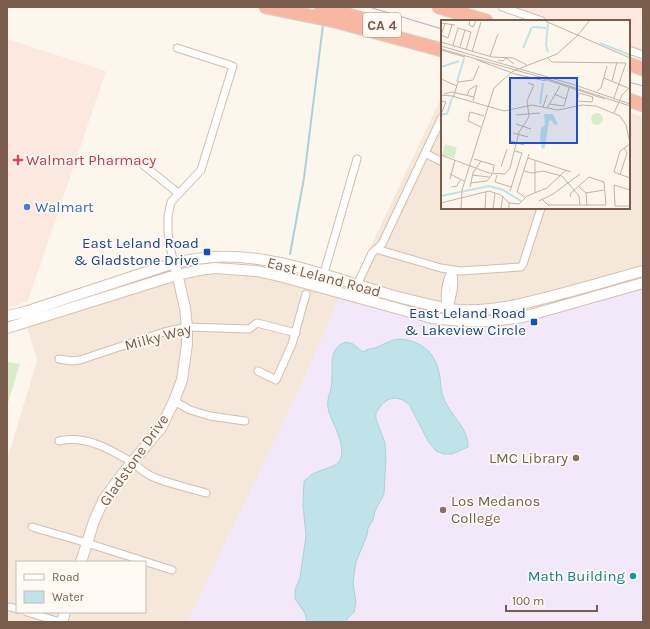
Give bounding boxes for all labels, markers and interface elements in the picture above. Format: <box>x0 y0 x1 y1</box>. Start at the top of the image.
road number: CA 4 <box>363 13 401 37</box>
inset map <box>441 20 630 209</box>
place label: Walmart Pharmacy <box>26 151 156 169</box>
marker: Walmart Pharmacy <box>13 155 23 165</box>
place label: Walmart <box>35 198 94 216</box>
marker: Walmart <box>22 202 32 212</box>
place label: East Leland Road & Gladstone Drive <box>74 234 199 269</box>
marker: East Leland Road & Gladstone Drive <box>202 247 212 257</box>
street label: East Leland Road <box>265 253 383 301</box>
place label: East Leland Road & Lakeview Circle <box>404 304 526 339</box>
marker: East Leland Road & Lakeview Circle <box>529 317 539 327</box>
street label: Milky Way <box>123 319 193 355</box>
street label: Gladstone Drive <box>96 411 172 509</box>
place label: LMC Library <box>489 449 568 467</box>
marker: LMC Library <box>571 453 581 463</box>
place label: Los Medanos College <box>451 492 540 527</box>
marker: Los Medanos College <box>438 505 448 515</box>
legend <box>16 561 146 613</box>
place label: Math Building <box>528 567 626 585</box>
text: Road <box>52 570 80 584</box>
marker: Math Building <box>628 571 638 581</box>
scale bar <box>506 587 597 613</box>
text: Water <box>52 590 85 604</box>
text: 100 m <box>512 594 544 608</box>

